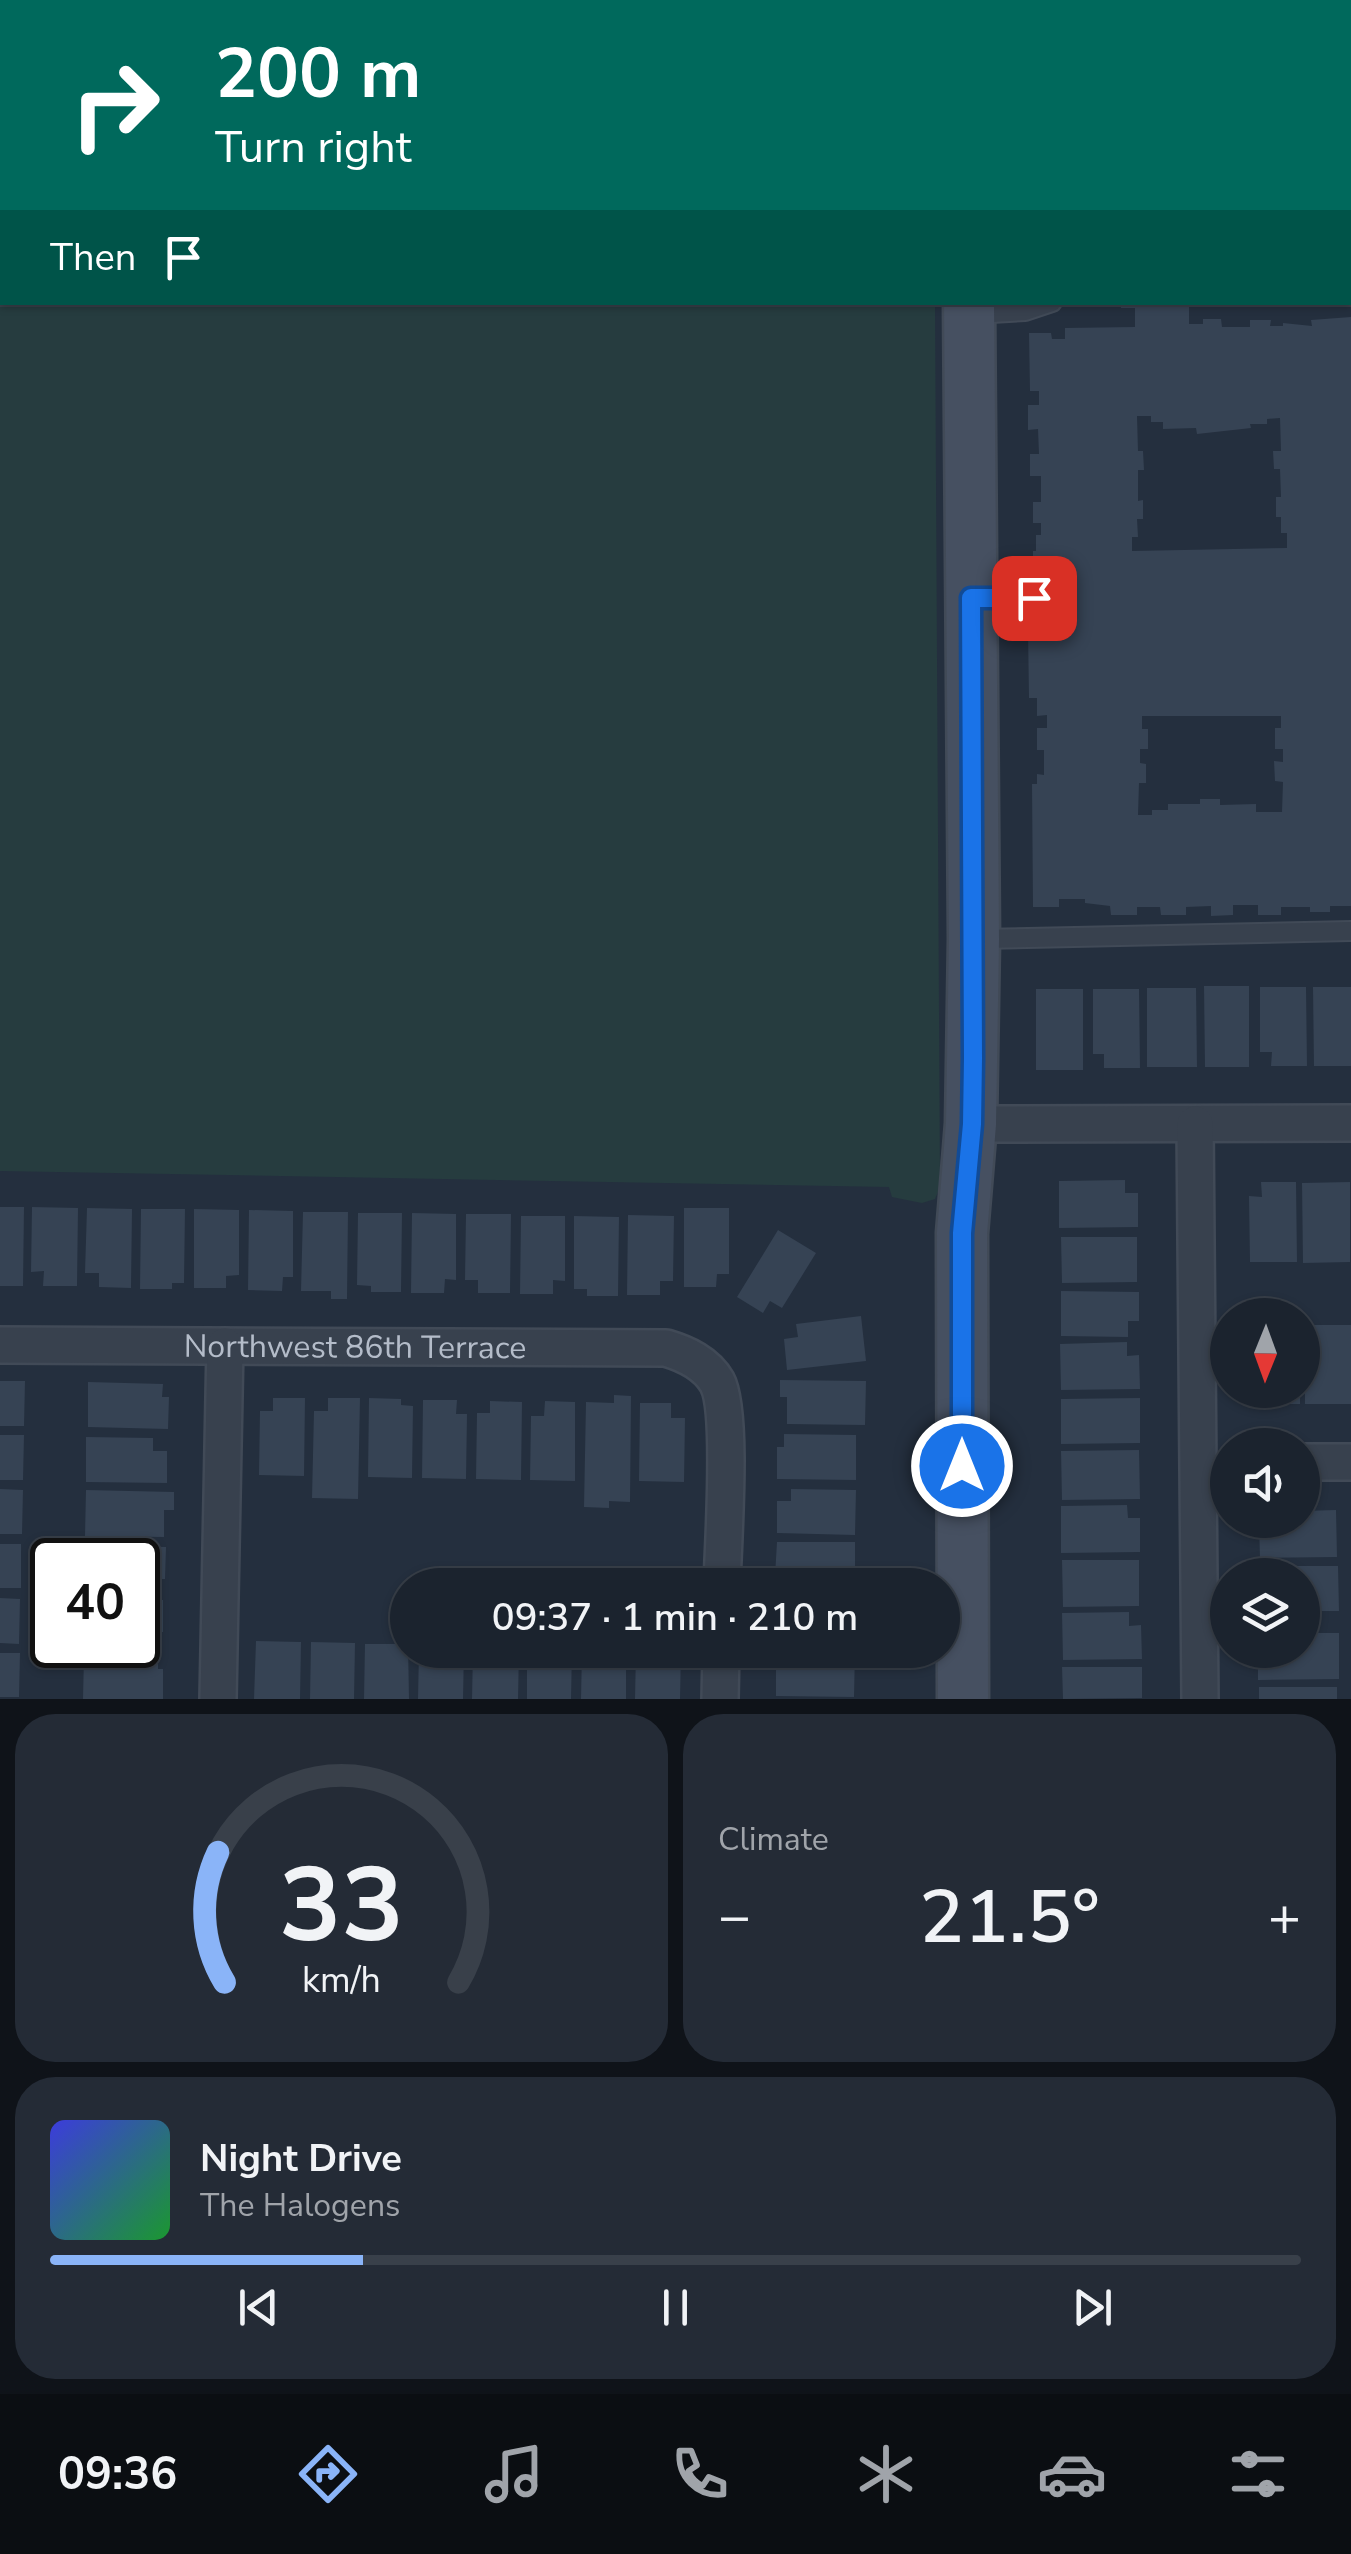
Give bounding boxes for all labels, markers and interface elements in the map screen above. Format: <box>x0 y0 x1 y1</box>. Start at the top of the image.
text: 200 m <box>215 26 421 122</box>
icon: right <box>50 40 180 170</box>
text: Turn right <box>215 117 412 178</box>
icon: arrive <box>156 230 211 285</box>
text: Then <box>50 232 136 283</box>
pin <box>992 556 1077 641</box>
icon: arrive <box>1007 571 1062 626</box>
north arrow <box>1210 1298 1320 1408</box>
map controls <box>1210 1298 1320 1668</box>
street label: Northwest 86th Terrace <box>184 1324 526 1369</box>
position arrow <box>910 1414 1014 1518</box>
button: sound <box>1210 1428 1320 1538</box>
speed limit sign: 40 <box>30 1538 160 1668</box>
button: layers <box>1210 1558 1320 1668</box>
text: 09:37 · 1 min · 210 m <box>492 1592 858 1643</box>
text: Climate <box>718 1818 829 1861</box>
text: 33 <box>279 1835 404 1977</box>
text: 21.5° <box>919 1866 1100 1968</box>
text: − <box>718 1879 751 1954</box>
text: + <box>1268 1879 1301 1954</box>
text: km/h <box>302 1956 381 2005</box>
text: Night Drive <box>200 2133 402 2184</box>
text: The Halogens <box>200 2184 400 2227</box>
icon: previous <box>231 2280 286 2335</box>
icon: pause <box>648 2280 703 2335</box>
icon: next <box>1065 2280 1120 2335</box>
icon: directions <box>293 2439 363 2509</box>
icon: music <box>479 2439 549 2509</box>
icon: phone <box>665 2439 735 2509</box>
icon: climate <box>851 2439 921 2509</box>
icon: car <box>1037 2439 1107 2509</box>
icon: filters <box>1223 2439 1293 2509</box>
text: 09:36 <box>58 2444 177 2505</box>

